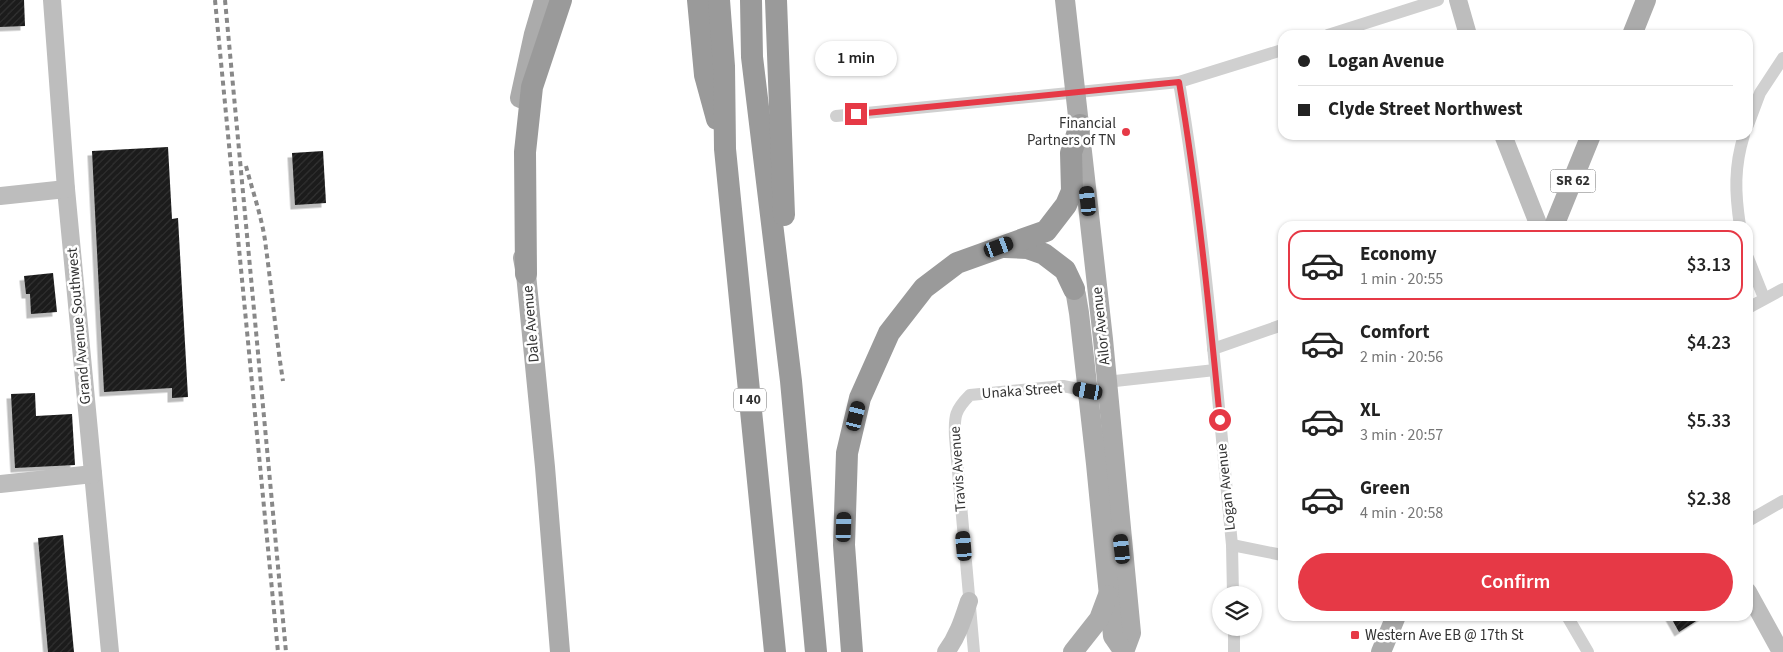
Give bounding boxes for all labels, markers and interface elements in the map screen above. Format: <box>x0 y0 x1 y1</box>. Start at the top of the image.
callout: 1 min <box>815 42 897 76</box>
text: 1 min <box>837 47 875 69</box>
text: Logan Avenue <box>1328 48 1444 75</box>
text: Clyde Street Northwest <box>1328 96 1523 123</box>
route end <box>845 103 867 125</box>
place label: Financial Partners of TN <box>1027 113 1116 151</box>
marker: Financial Partners of TN <box>1120 126 1132 138</box>
road number: SR 62 <box>1550 170 1596 192</box>
car <box>1078 185 1097 217</box>
car <box>982 235 1015 259</box>
text: Economy <box>1360 241 1437 268</box>
icon: car <box>1300 243 1345 288</box>
street label: Grand Avenue Southwest <box>62 247 96 405</box>
text: $3.13 <box>1687 252 1731 279</box>
text: 1 min · 20:55 <box>1360 268 1443 290</box>
street label: Dale Avenue <box>517 285 545 363</box>
street label: Ailor Avenue <box>1086 286 1116 366</box>
text: Comfort <box>1360 319 1430 346</box>
icon: car <box>1300 321 1345 366</box>
text: $4.23 <box>1687 330 1731 357</box>
text: 2 min · 20:56 <box>1360 346 1443 368</box>
street label: Unaka Street <box>981 378 1063 404</box>
car <box>1071 381 1104 401</box>
road number: I 40 <box>734 388 766 412</box>
text: XL <box>1360 397 1381 424</box>
icon: car <box>1300 399 1345 444</box>
car <box>845 400 866 432</box>
text: $5.33 <box>1687 408 1731 435</box>
route start <box>1209 409 1231 431</box>
text: 3 min · 20:57 <box>1360 424 1443 446</box>
street label: Travis Avenue <box>945 425 971 513</box>
street label: Logan Avenue <box>1211 442 1241 532</box>
text: Green <box>1360 475 1410 502</box>
icon: car <box>1300 477 1345 522</box>
text: $2.38 <box>1687 486 1731 513</box>
text: 4 min · 20:58 <box>1360 502 1443 524</box>
car <box>835 512 852 542</box>
car <box>955 530 972 562</box>
car <box>1112 533 1131 565</box>
button: Confirm <box>1298 553 1733 611</box>
map controls <box>1212 586 1262 636</box>
button: layers <box>1212 586 1262 636</box>
place label: Western Ave EB @ 17th St <box>1365 625 1524 646</box>
marker: Western Ave EB @ 17th St <box>1349 629 1361 641</box>

